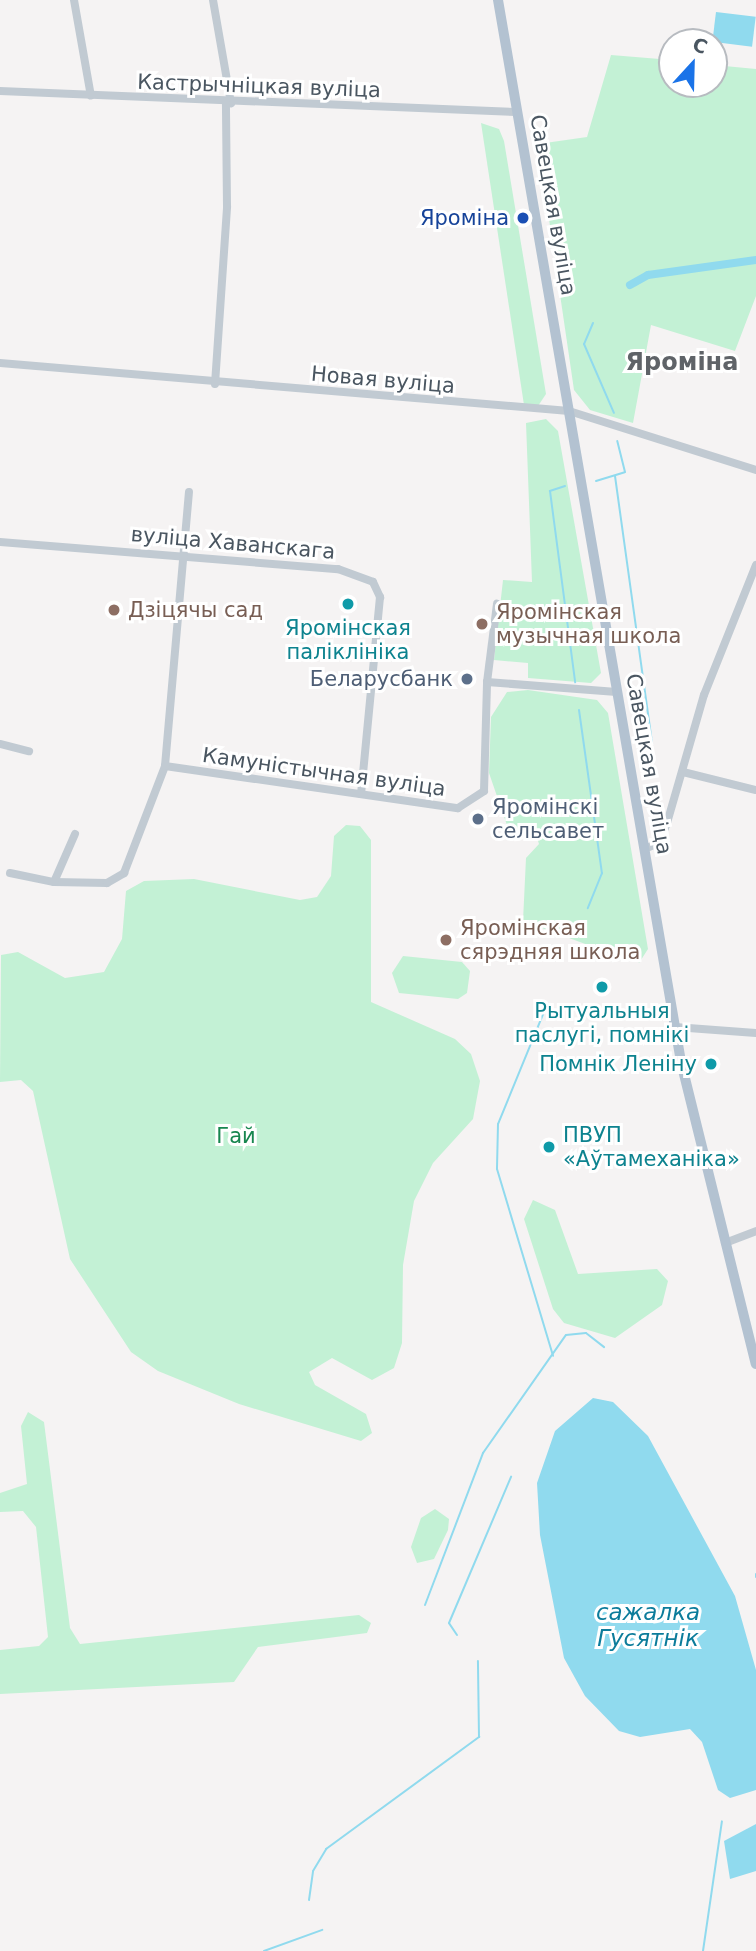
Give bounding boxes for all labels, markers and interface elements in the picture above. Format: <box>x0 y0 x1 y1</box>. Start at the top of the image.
north arrow <box>658 28 728 98</box>
text: С <box>690 33 711 58</box>
street label: Кастрычніцкая вуліца <box>137 69 381 103</box>
street label: Савецкая вуліца <box>525 113 581 297</box>
place label: Яроміна <box>420 205 509 231</box>
marker: Яроміна <box>515 210 531 226</box>
district label: Яроміна <box>626 349 738 377</box>
street label: Новая вуліца <box>310 361 456 399</box>
street label: вуліца Хаванскага <box>130 522 336 564</box>
marker: Яромінская паліклініка <box>340 596 356 612</box>
place label: Дзіцячы сад <box>128 597 263 623</box>
place label: Яромінская музычная школа <box>496 599 681 649</box>
marker: Дзіцячы сад <box>106 602 122 618</box>
place label: Яромінская паліклініка <box>285 615 411 665</box>
marker: Яромінская музычная школа <box>474 616 490 632</box>
place label: Беларусбанк <box>310 666 453 692</box>
marker: Беларусбанк <box>459 671 475 687</box>
street label: Савецкая вуліца <box>621 672 677 856</box>
street label: Камуністычная вуліца <box>201 742 447 802</box>
place label: Яромінскі сельсавет <box>492 794 604 844</box>
marker: Яромінскі сельсавет <box>470 811 486 827</box>
place label: Яромінская сярэдняя школа <box>460 915 640 965</box>
marker: Яромінская сярэдняя школа <box>438 932 454 948</box>
marker: Рытуальныя паслугі, помнікі <box>594 979 610 995</box>
place label: Рытуальныя паслугі, помнікі <box>515 998 689 1048</box>
place label: Помнік Леніну <box>539 1051 697 1077</box>
marker: Помнік Леніну <box>703 1056 719 1072</box>
place label: ПВУП «Аўтамеханіка» <box>563 1122 740 1172</box>
park label: Гай <box>216 1123 256 1149</box>
marker: ПВУП «Аўтамеханіка» <box>541 1139 557 1155</box>
water label: сажалка Гусятнік <box>596 1598 700 1652</box>

